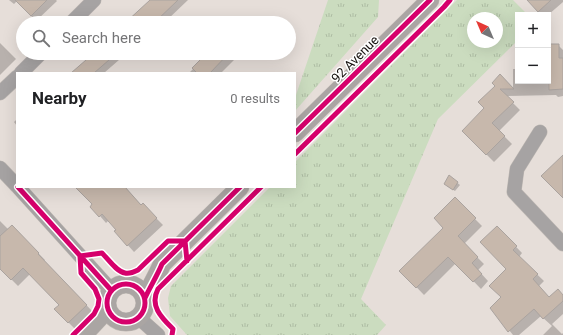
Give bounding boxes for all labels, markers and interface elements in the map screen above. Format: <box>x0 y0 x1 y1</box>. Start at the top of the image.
north arrow <box>467 12 503 48</box>
map controls <box>515 12 551 84</box>
button: + <box>515 12 551 48</box>
search box <box>16 16 296 60</box>
icon: search <box>30 27 52 49</box>
text: Search here <box>62 29 141 47</box>
street label: 92 Avenue <box>328 32 382 86</box>
button: − <box>515 48 551 84</box>
text: Nearby <box>32 88 87 108</box>
text: 0 results <box>230 91 280 106</box>

